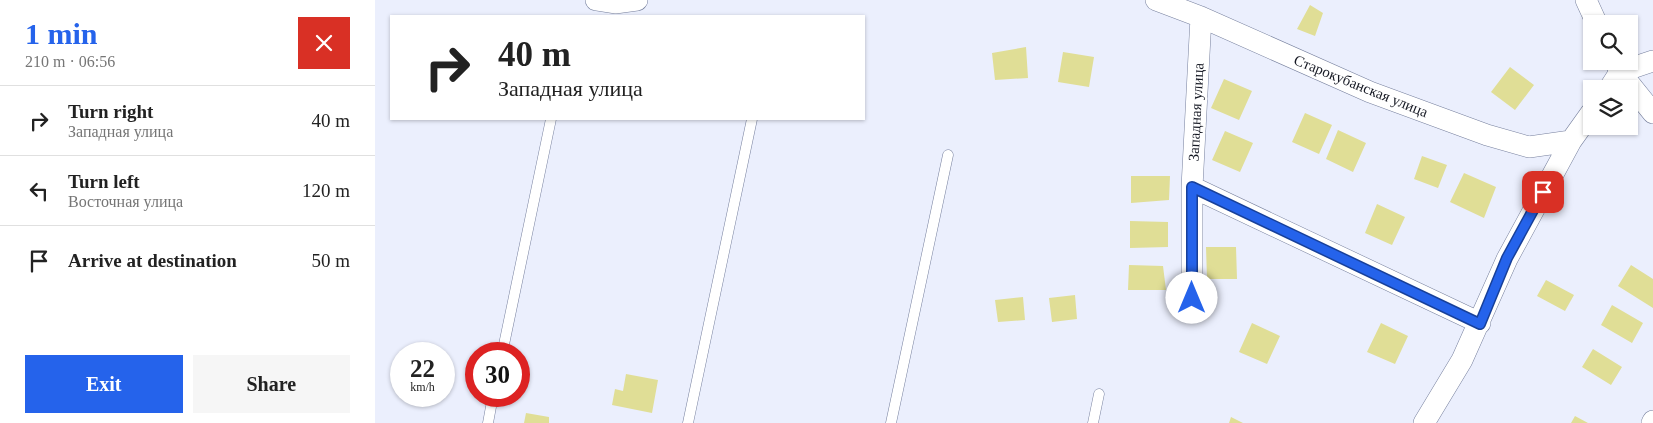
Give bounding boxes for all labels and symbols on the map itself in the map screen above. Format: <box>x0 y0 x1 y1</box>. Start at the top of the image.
street label: Старокубанская улица <box>1292 52 1431 120</box>
street label: Западная улица <box>1185 62 1207 162</box>
pin <box>1522 171 1564 213</box>
position arrow <box>1165 271 1217 323</box>
speed limit sign: 30 <box>465 342 530 407</box>

